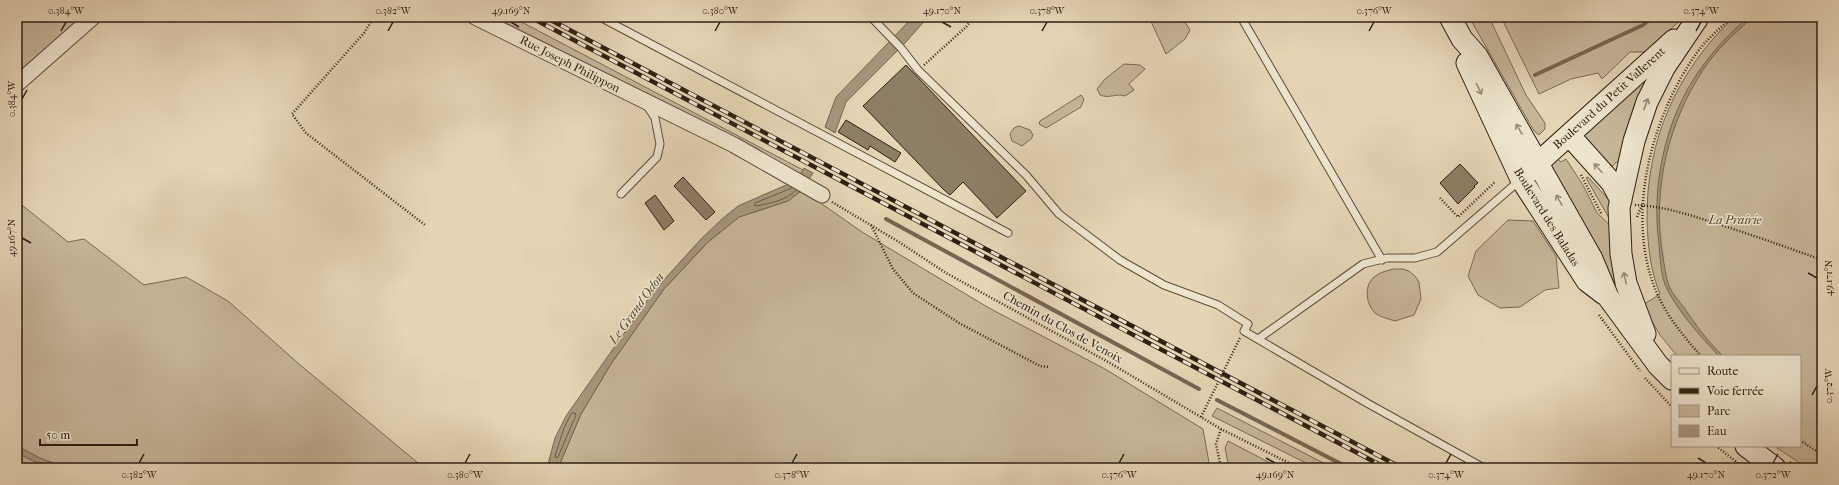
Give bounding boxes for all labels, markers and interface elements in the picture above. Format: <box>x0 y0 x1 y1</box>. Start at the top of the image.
text: 0.384°W <box>48 5 85 17</box>
text: 0.382°W <box>375 5 412 17</box>
text: 49.169°N <box>492 5 531 17</box>
text: 0.380°W <box>702 5 739 17</box>
text: 49.170°N <box>923 5 961 17</box>
text: 0.378°W <box>1030 5 1066 17</box>
text: 0.376°W <box>1356 5 1393 17</box>
text: 0.374°W <box>1683 5 1720 17</box>
street label: Rue Joseph Philippon <box>518 33 622 95</box>
street label: Boulevard du Petit Vallerent <box>1550 44 1668 152</box>
text: 0.384°W <box>6 80 18 117</box>
one-way arrow <box>1476 82 1483 94</box>
one-way arrow <box>1643 99 1651 111</box>
one-way arrow <box>1515 123 1522 135</box>
one-way arrow <box>1594 163 1603 173</box>
street label: Boulevard des Baladas <box>1511 165 1583 269</box>
one-way arrow <box>1555 194 1562 206</box>
park label: La Prairie <box>1708 213 1763 227</box>
text: 49.167°N <box>6 219 18 257</box>
text: 49.171°N <box>1823 259 1835 296</box>
water label: Le Grand Odon <box>605 269 667 347</box>
one-way arrow <box>1621 272 1629 285</box>
street label: Chemin du Clos de Venoix <box>1001 288 1126 366</box>
legend <box>1671 355 1801 447</box>
text: Route <box>1707 364 1739 378</box>
text: 0.372°W <box>1823 367 1835 403</box>
text: Voie ferrée <box>1706 384 1764 398</box>
text: Parc <box>1707 404 1730 418</box>
scale bar <box>40 421 137 447</box>
text: Eau <box>1707 424 1727 438</box>
text: 50 m <box>46 428 70 442</box>
text: 0.382°W <box>121 469 158 481</box>
text: 0.380°W <box>447 469 484 481</box>
text: 0.378°W <box>775 469 811 481</box>
text: 0.376°W <box>1101 469 1138 481</box>
text: 49.169°N <box>1256 469 1295 481</box>
text: 0.374°W <box>1428 469 1465 481</box>
text: 49.170°N <box>1687 469 1725 481</box>
text: 0.372°W <box>1756 469 1792 481</box>

